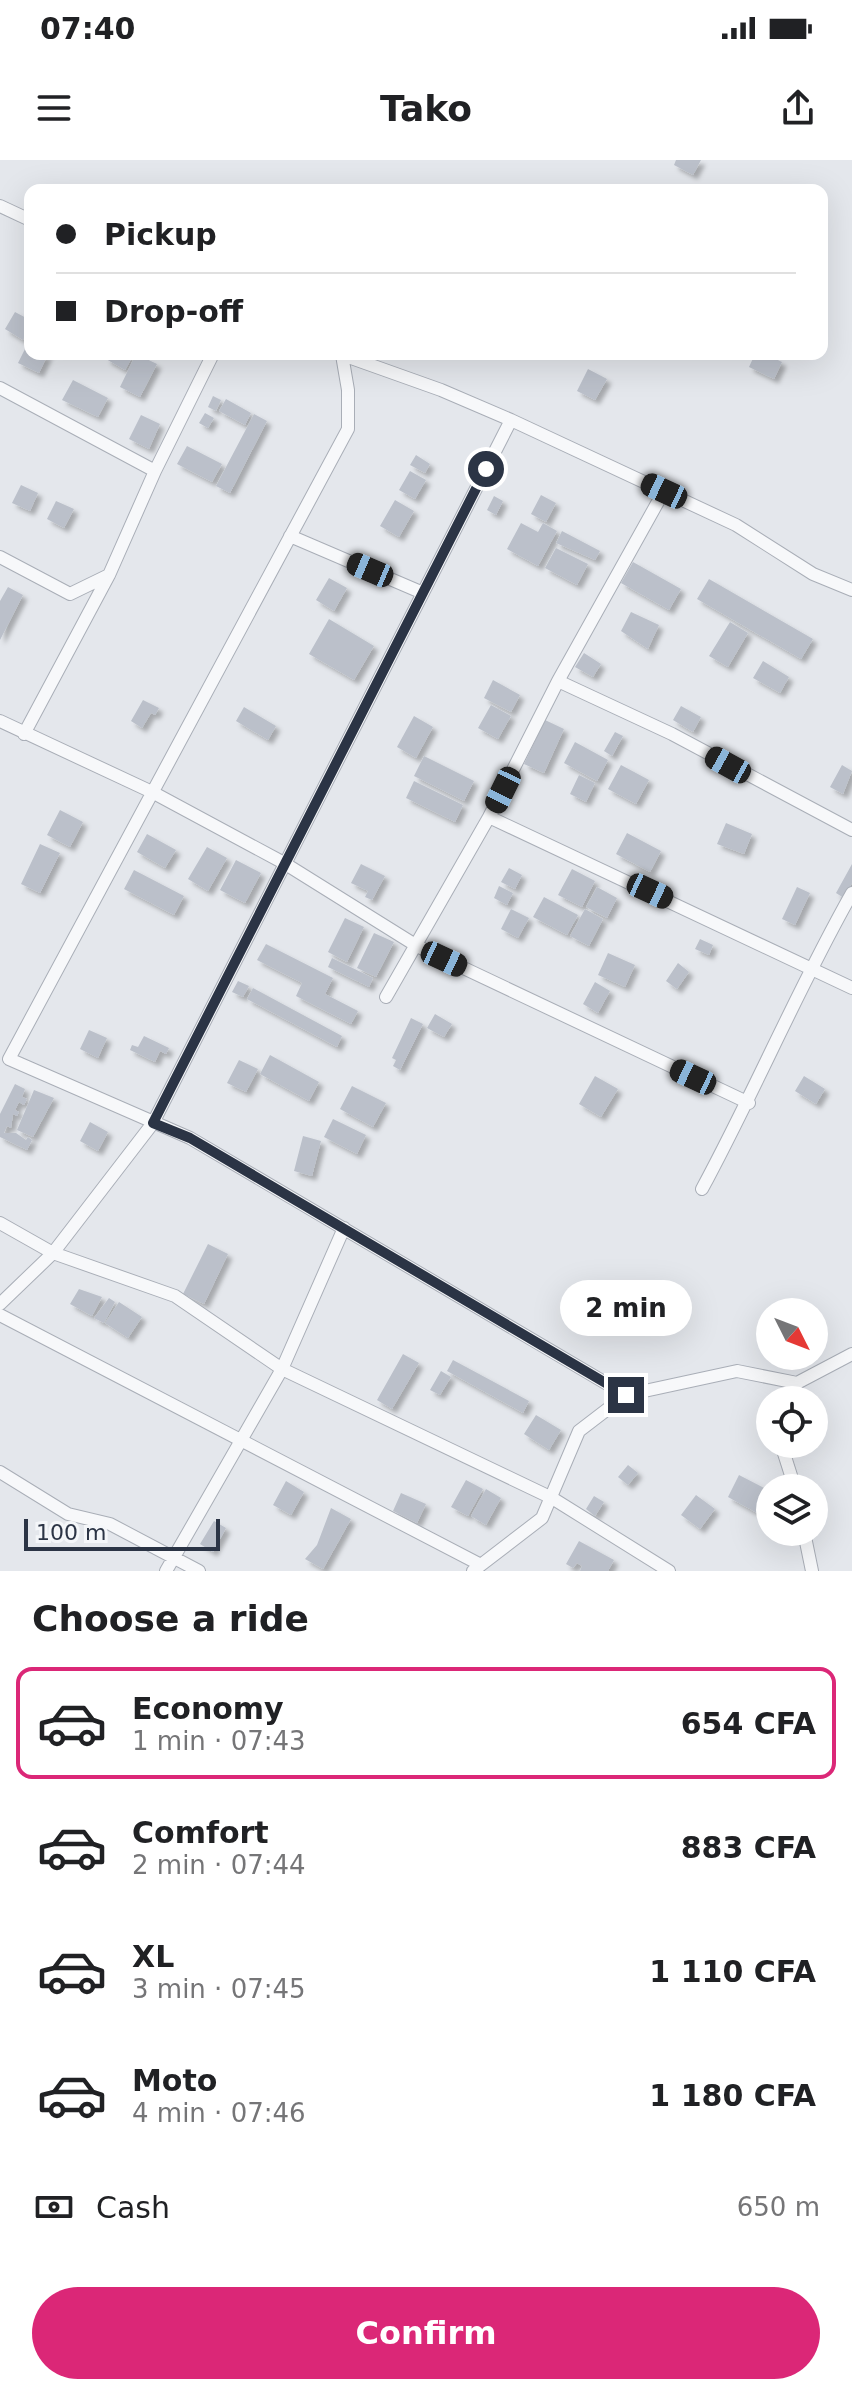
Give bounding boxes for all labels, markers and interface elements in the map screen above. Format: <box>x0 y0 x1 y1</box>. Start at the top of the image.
text: 07:40 <box>40 11 136 46</box>
icon: menu <box>32 86 76 130</box>
icon: share <box>776 86 820 130</box>
text: Tako <box>380 88 472 129</box>
text: Pickup <box>104 217 217 252</box>
text: Drop-off <box>104 294 243 329</box>
route start <box>468 451 504 487</box>
car <box>637 470 691 512</box>
car <box>343 550 397 590</box>
car <box>701 743 755 787</box>
car <box>482 763 524 817</box>
car <box>623 870 677 912</box>
car <box>417 938 471 980</box>
car <box>666 1056 720 1098</box>
callout: 2 min <box>560 1279 692 1335</box>
text: 2 min <box>585 1293 667 1323</box>
north arrow <box>756 1298 828 1370</box>
map controls <box>756 1298 828 1546</box>
route end <box>608 1377 644 1413</box>
button: locate <box>756 1386 828 1458</box>
button: layers <box>756 1474 828 1546</box>
scale bar <box>24 1515 220 1551</box>
text: 100 m <box>36 1520 106 1545</box>
text: Choose a ride <box>32 1598 309 1639</box>
icon: car <box>36 1687 108 1759</box>
text: Economy <box>132 1691 284 1726</box>
text: 654 CFA <box>681 1706 816 1741</box>
text: 1 min · 07:43 <box>132 1726 306 1756</box>
icon: car <box>36 1811 108 1883</box>
text: Comfort <box>132 1815 269 1850</box>
text: 883 CFA <box>681 1830 816 1865</box>
text: 2 min · 07:44 <box>132 1850 306 1880</box>
icon: car <box>36 1935 108 2007</box>
text: XL <box>132 1939 174 1974</box>
text: 1 110 CFA <box>649 1954 816 1989</box>
text: 3 min · 07:45 <box>132 1974 306 2004</box>
icon: car <box>36 2059 108 2131</box>
text: Moto <box>132 2063 217 2098</box>
text: 1 180 CFA <box>649 2078 816 2113</box>
text: 4 min · 07:46 <box>132 2098 306 2128</box>
icon: cash <box>32 2185 76 2229</box>
text: Cash <box>96 2190 170 2225</box>
text: 650 m <box>737 2192 820 2222</box>
button: Confirm <box>32 2287 820 2379</box>

